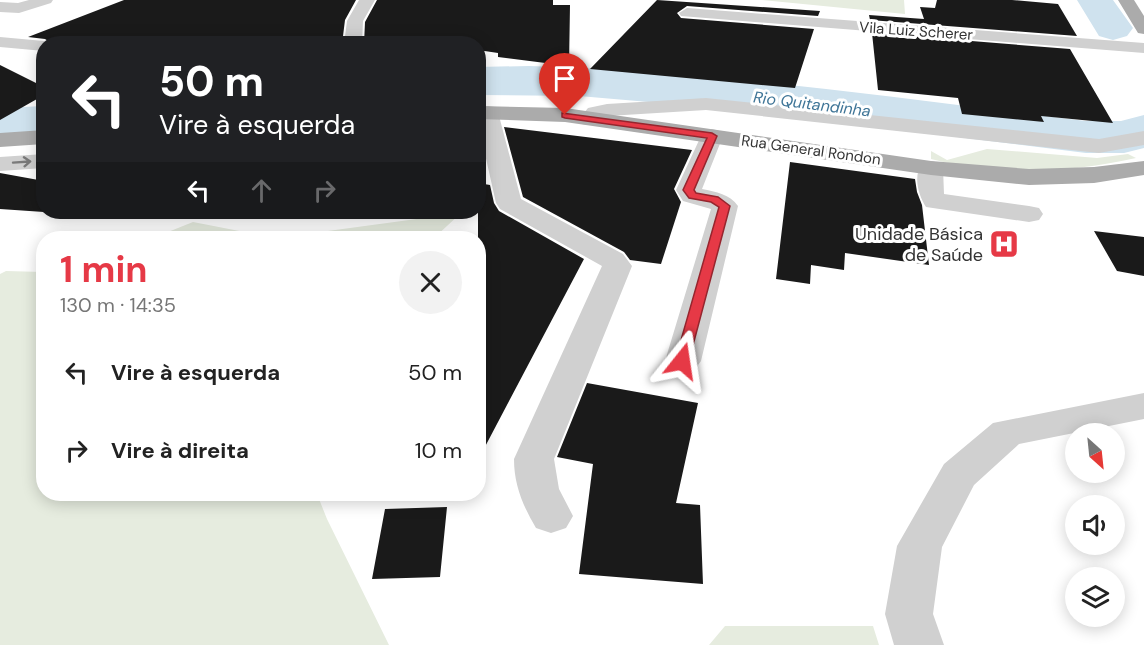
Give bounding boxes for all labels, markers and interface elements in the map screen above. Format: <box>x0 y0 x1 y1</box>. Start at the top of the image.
street label: Vila Luiz Scherer <box>859 17 974 45</box>
pin <box>539 53 590 115</box>
text: 50 m <box>159 54 264 109</box>
icon: left <box>60 60 138 138</box>
icon: arrive <box>548 62 581 95</box>
water label: Rio Quitandinha <box>752 86 872 122</box>
text: Vire à esquerda <box>159 107 355 142</box>
street label: Rua General Rondon <box>740 130 882 170</box>
one-way arrow <box>11 156 31 167</box>
icon: left <box>182 174 215 207</box>
icon: ahead <box>245 174 278 207</box>
icon: right <box>308 174 341 207</box>
place label: Unidade Básica de Saúde <box>855 222 983 267</box>
hospital icon: Unidade Básica de Saúde <box>988 228 1020 260</box>
text: 1 min <box>60 246 148 293</box>
button: close <box>399 251 462 314</box>
text: 130 m · 14:35 <box>60 292 176 318</box>
position arrow <box>650 329 714 393</box>
icon: left <box>60 356 93 389</box>
text: Vire à esquerda <box>111 358 280 387</box>
text: 50 m <box>408 358 462 387</box>
north arrow <box>1065 423 1125 483</box>
map controls <box>1065 423 1125 627</box>
icon: right <box>60 434 93 467</box>
text: Vire à direita <box>111 436 249 465</box>
text: 10 m <box>415 436 462 465</box>
button: sound <box>1065 495 1125 555</box>
button: layers <box>1065 567 1125 627</box>

